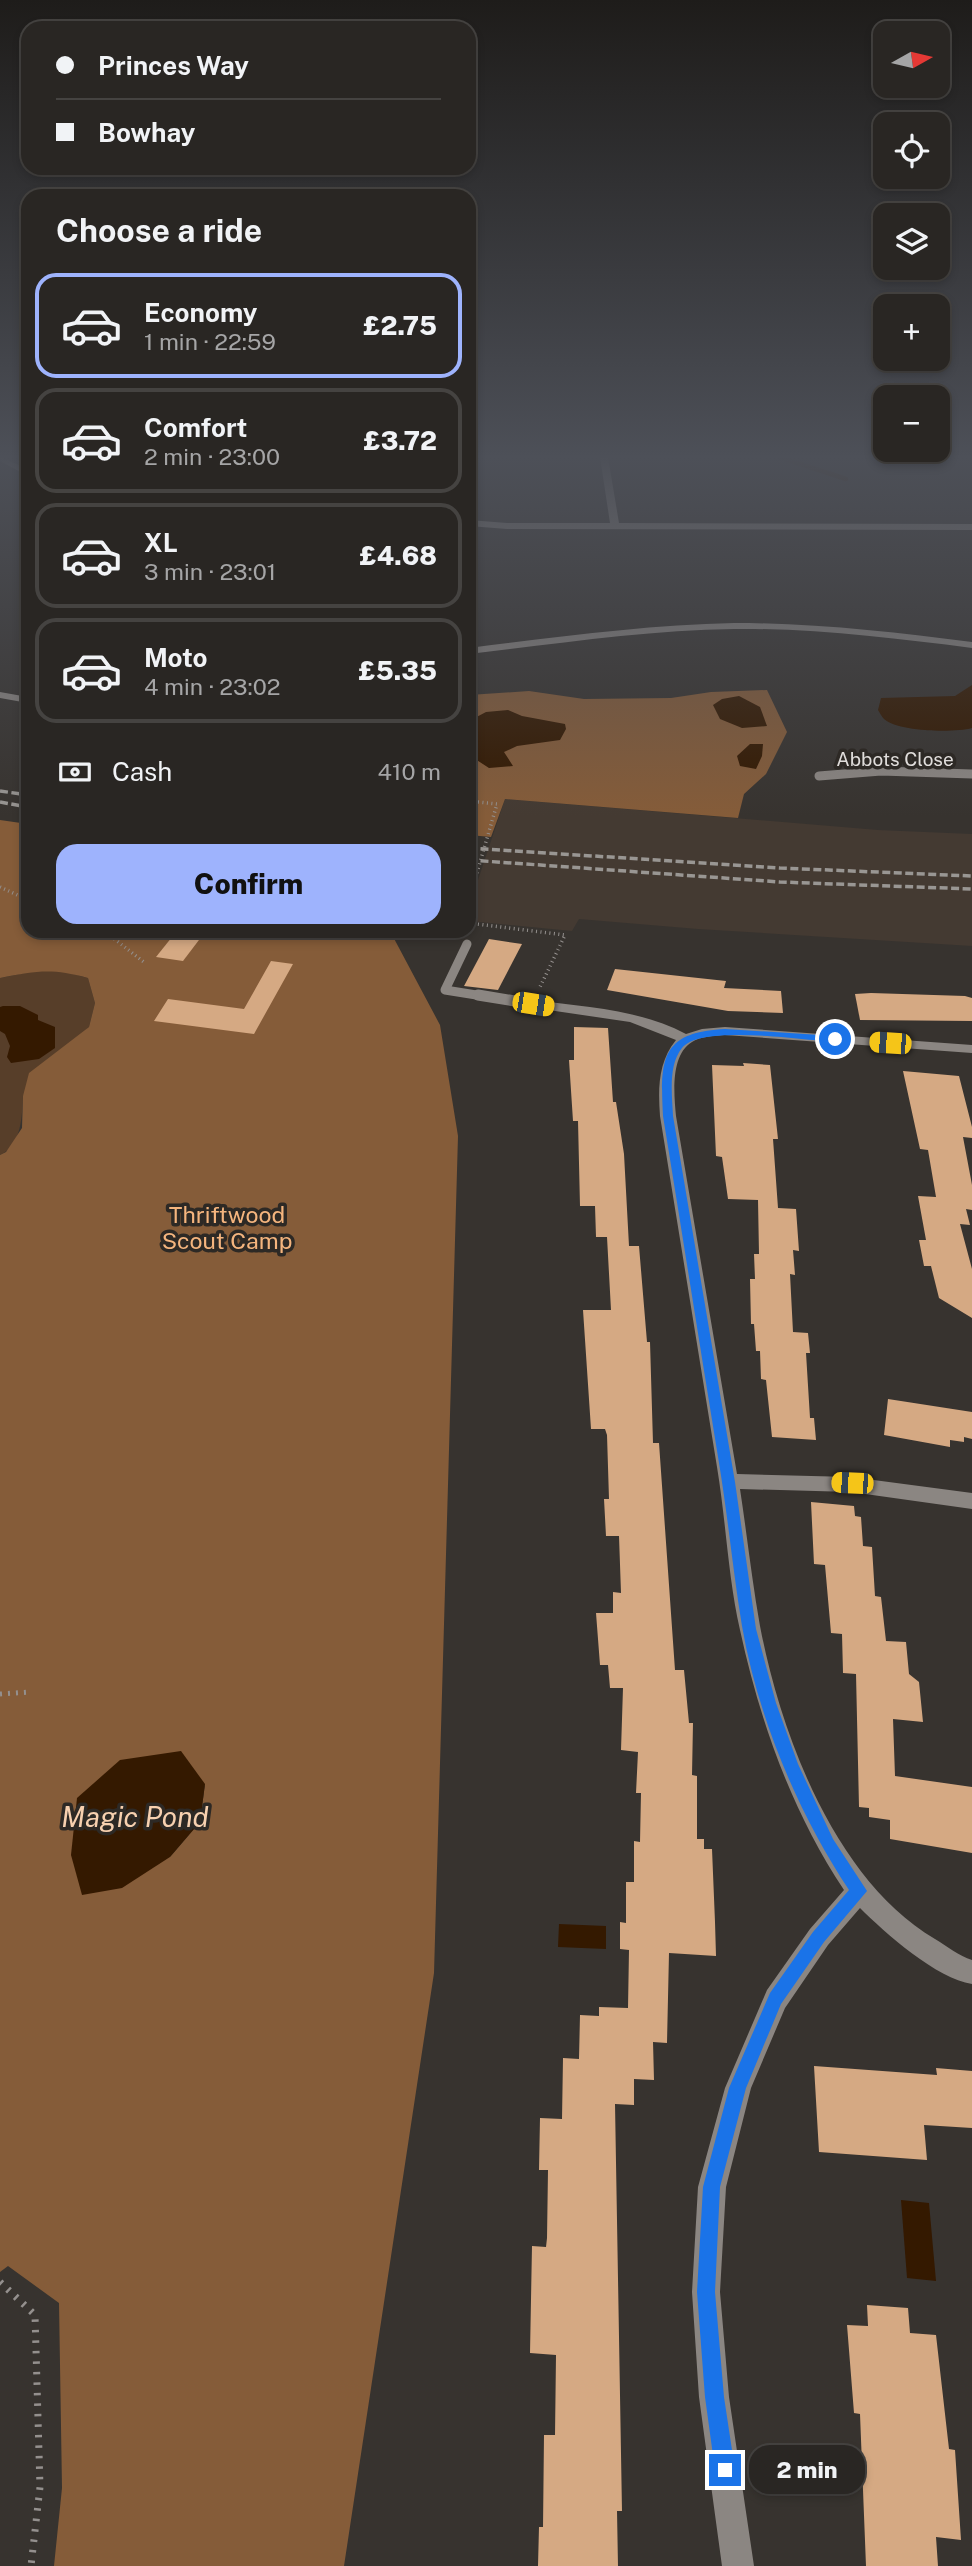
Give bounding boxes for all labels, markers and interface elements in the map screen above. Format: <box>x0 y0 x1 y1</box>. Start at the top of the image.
north arrow <box>873 21 950 98</box>
map controls <box>873 21 950 462</box>
text: Princes Way <box>98 50 249 81</box>
button: locate <box>873 112 950 189</box>
text: Bowhay <box>98 117 195 148</box>
button: layers <box>873 203 950 280</box>
text: Choose a ride <box>56 212 262 249</box>
icon: car <box>60 294 123 357</box>
button: + <box>873 294 950 371</box>
text: Economy <box>144 297 257 328</box>
text: £2.75 <box>363 310 437 341</box>
text: 1 min · 22:59 <box>144 328 276 355</box>
button: − <box>873 385 950 462</box>
icon: car <box>60 409 123 472</box>
text: Comfort <box>144 412 247 443</box>
text: £3.72 <box>363 425 437 456</box>
text: 2 min · 23:00 <box>144 443 280 470</box>
icon: car <box>60 524 123 587</box>
text: XL <box>144 527 178 558</box>
text: £4.68 <box>360 540 437 571</box>
text: 3 min · 23:01 <box>144 558 276 585</box>
icon: car <box>60 639 123 702</box>
text: Moto <box>144 642 207 673</box>
text: £5.35 <box>359 655 437 686</box>
text: 4 min · 23:02 <box>144 673 281 700</box>
street label: Abbots Close <box>836 748 954 770</box>
icon: cash <box>56 753 94 791</box>
text: Cash <box>112 756 172 787</box>
text: 410 m <box>378 758 441 785</box>
button: Confirm <box>56 844 441 924</box>
car <box>511 990 556 1018</box>
route start <box>819 1023 851 1055</box>
car <box>869 1031 912 1055</box>
park label: Thriftwood Scout Camp <box>162 1201 292 1254</box>
car <box>831 1472 874 1494</box>
water label: Magic Pond <box>61 1800 209 1833</box>
callout: 2 min <box>750 2446 865 2494</box>
route end <box>709 2454 741 2486</box>
text: 2 min <box>776 2456 838 2483</box>

